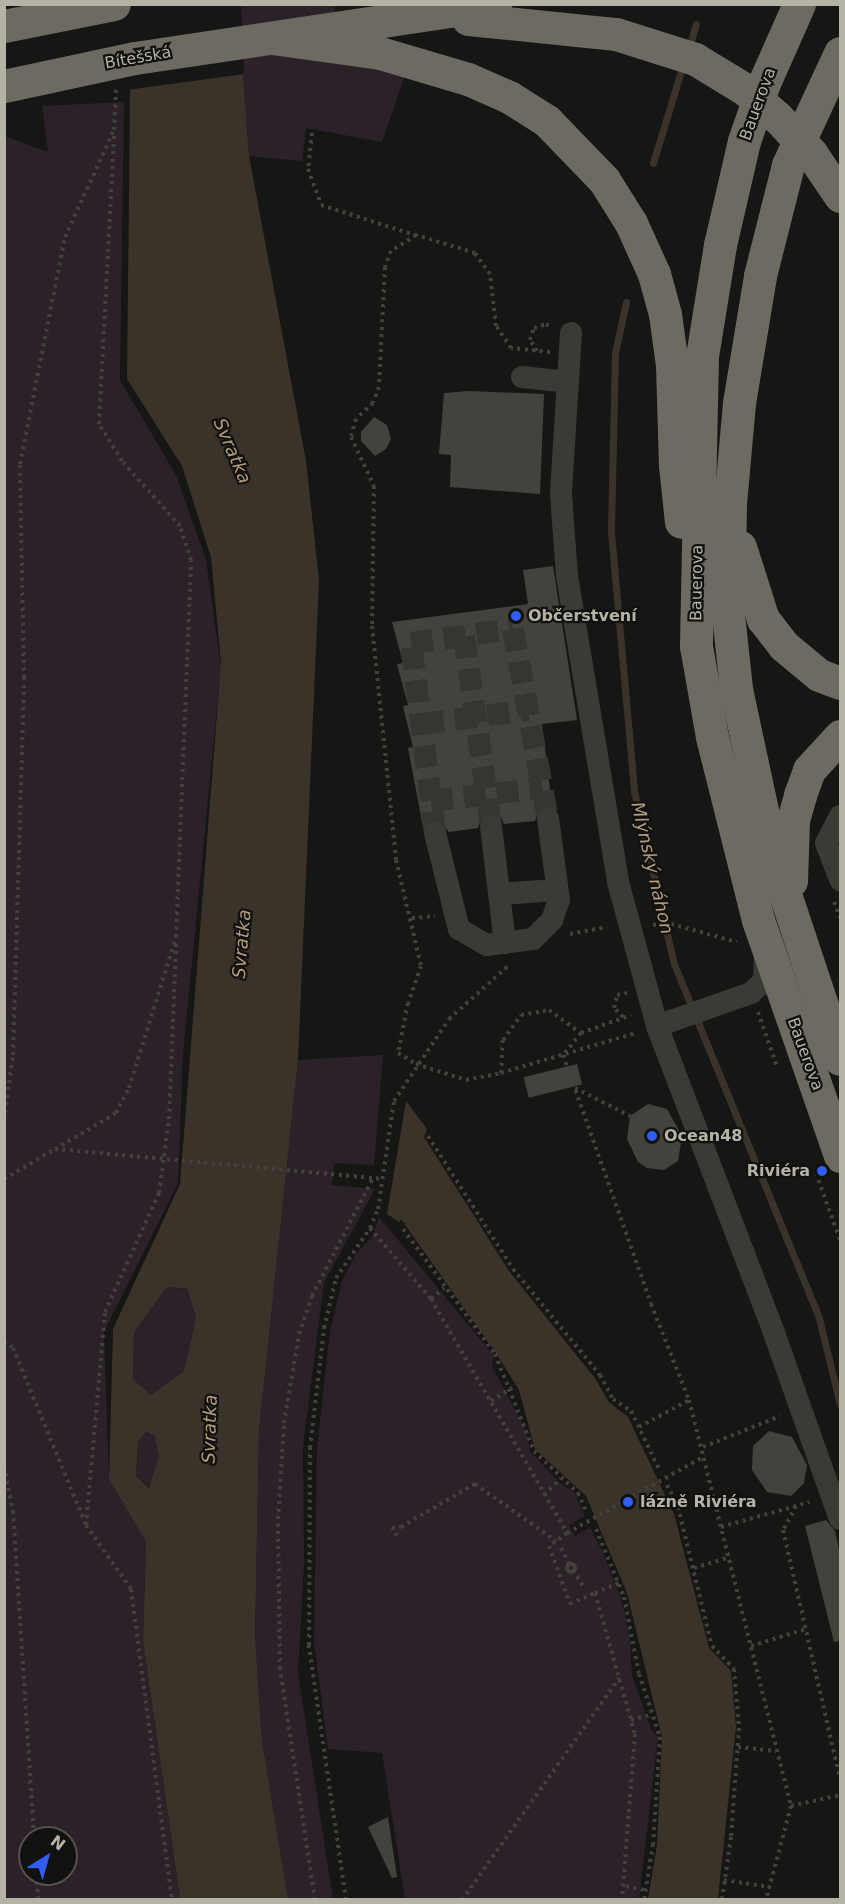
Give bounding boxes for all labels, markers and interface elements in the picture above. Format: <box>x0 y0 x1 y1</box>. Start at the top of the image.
street label: Bítešská <box>103 43 173 73</box>
street label: Bauerova <box>736 65 780 143</box>
water label: Svratka <box>209 415 255 487</box>
street label: Bauerova <box>687 545 707 621</box>
place label: Občerstvení <box>528 606 637 626</box>
marker: Občerstvení <box>509 609 523 623</box>
water label: Mlýnský náhon <box>626 800 678 936</box>
water label: Svratka <box>228 909 256 979</box>
street label: Bauerova <box>783 1015 827 1093</box>
place label: Ocean48 <box>664 1126 742 1146</box>
marker: Ocean48 <box>645 1129 659 1143</box>
place label: Riviéra <box>747 1161 810 1181</box>
marker: Riviéra <box>815 1164 829 1178</box>
water label: Svratka <box>198 1394 222 1464</box>
place label: lázně Riviéra <box>640 1492 757 1512</box>
marker: lázně Riviéra <box>621 1495 635 1509</box>
north arrow <box>18 1826 78 1886</box>
text: N <box>47 1831 69 1854</box>

